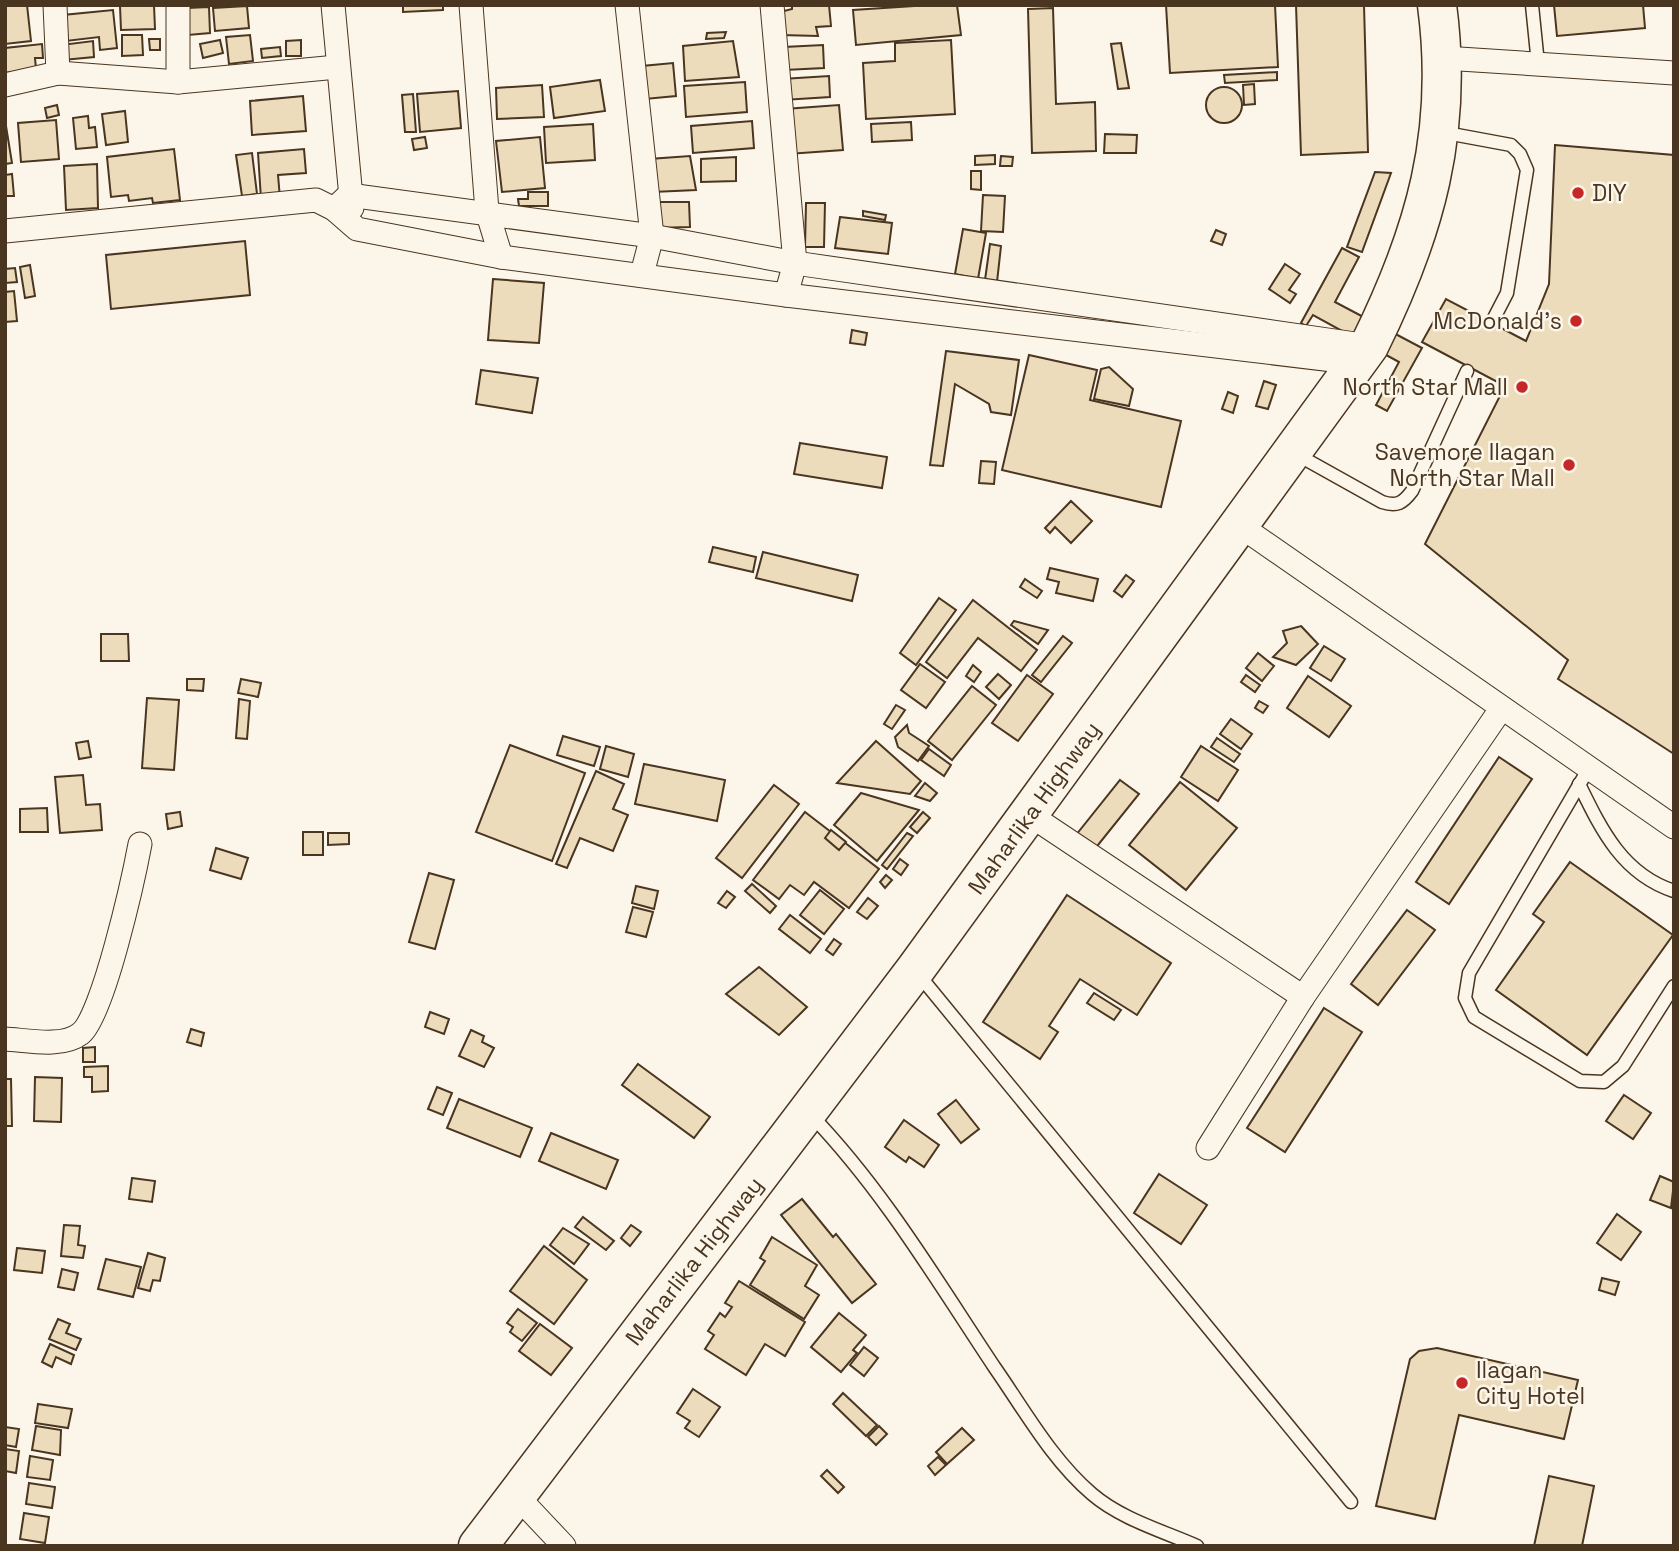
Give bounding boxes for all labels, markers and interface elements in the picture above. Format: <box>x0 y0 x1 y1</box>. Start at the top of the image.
place label: DIY <box>1592 178 1627 208</box>
marker: DIY <box>1570 185 1586 201</box>
place label: McDonald's <box>1433 306 1562 336</box>
marker: McDonald's <box>1568 313 1584 329</box>
place label: North Star Mall <box>1342 372 1508 402</box>
marker: North Star Mall <box>1514 379 1530 395</box>
place label: Savemore Ilagan North Star Mall <box>1375 437 1555 493</box>
marker: Savemore Ilagan North Star Mall <box>1561 457 1577 473</box>
street label: Maharlika Highway <box>961 716 1107 900</box>
street label: Maharlika Highway <box>619 1170 769 1352</box>
place label: Ilagan City Hotel <box>1476 1355 1585 1411</box>
marker: Ilagan City Hotel <box>1454 1375 1470 1391</box>

